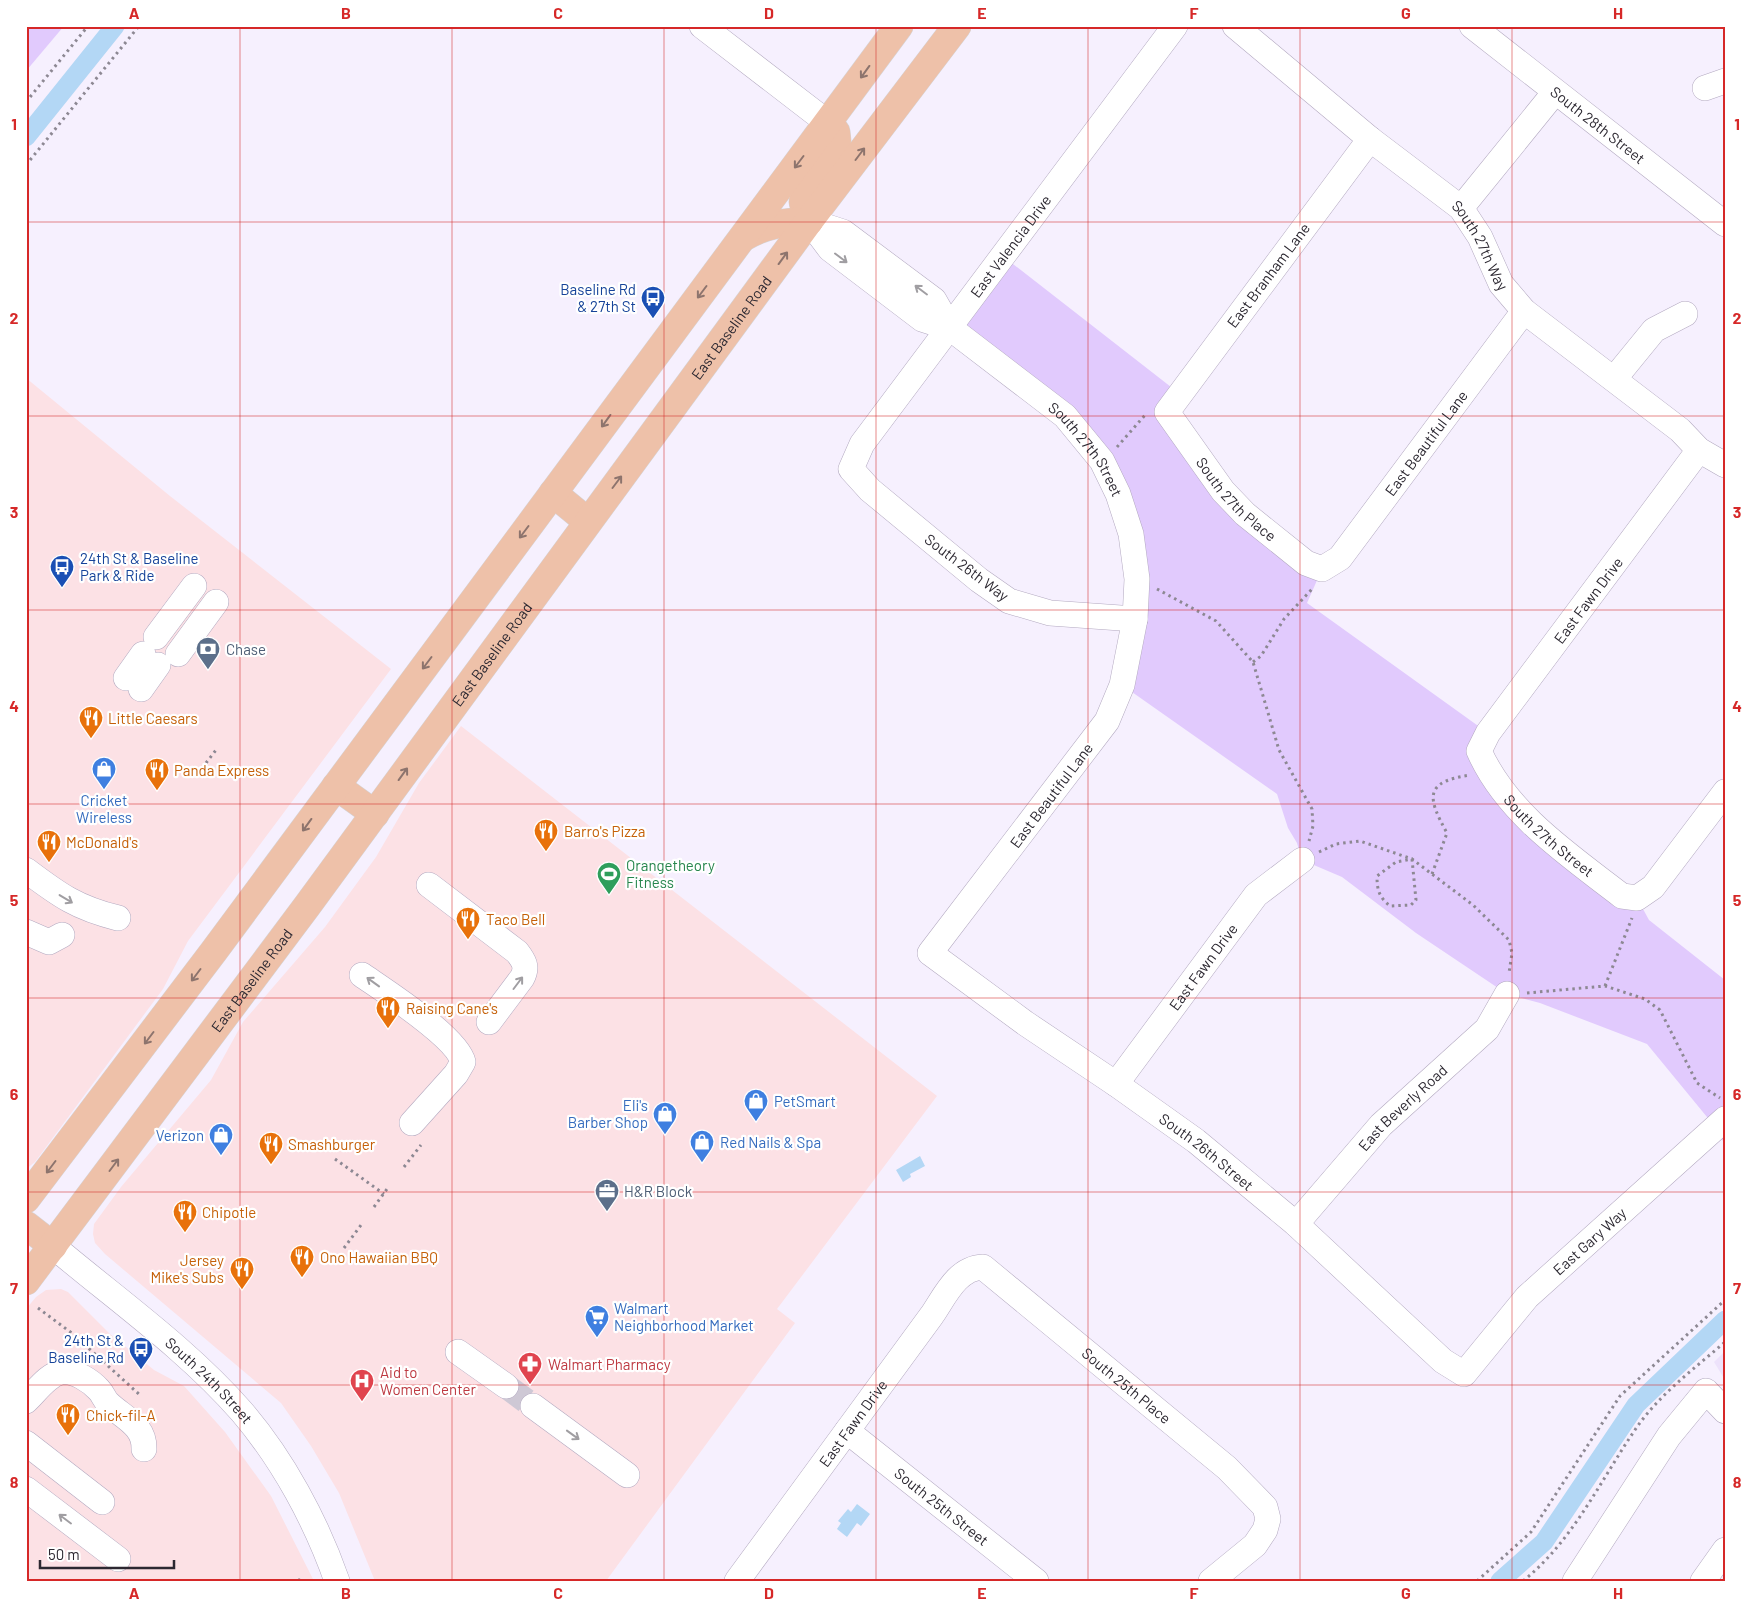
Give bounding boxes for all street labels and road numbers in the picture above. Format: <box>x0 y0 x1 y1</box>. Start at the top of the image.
street label: South 28th Street <box>1547 82 1649 167</box>
street label: East Valencia Drive <box>966 191 1055 301</box>
street label: South 27th Way <box>1449 196 1512 294</box>
street label: East Branham Lane <box>1223 219 1313 331</box>
street label: East Baseline Road <box>687 272 775 383</box>
street label: East Beautiful Lane <box>1381 387 1471 499</box>
street label: South 27th Street <box>1045 398 1127 499</box>
street label: South 27th Place <box>1193 454 1280 545</box>
street label: South 26th Way <box>921 529 1013 605</box>
street label: East Fawn Drive <box>1550 553 1626 647</box>
street label: East Baseline Road <box>448 599 536 709</box>
street label: East Beautiful Lane <box>1006 739 1096 851</box>
street label: South 27th Street <box>1500 791 1597 880</box>
street label: East Fawn Drive <box>1165 920 1241 1014</box>
street label: East Baseline Road <box>207 925 296 1035</box>
street label: East Beverly Road <box>1354 1061 1451 1154</box>
street label: South 26th Street <box>1156 1109 1257 1194</box>
street label: East Gary Way <box>1549 1203 1630 1278</box>
street label: South 24th Street <box>162 1333 257 1427</box>
street label: South 25th Place <box>1079 1344 1175 1427</box>
street label: East Fawn Drive <box>815 1376 891 1470</box>
street label: South 25th Street <box>891 1463 992 1549</box>

